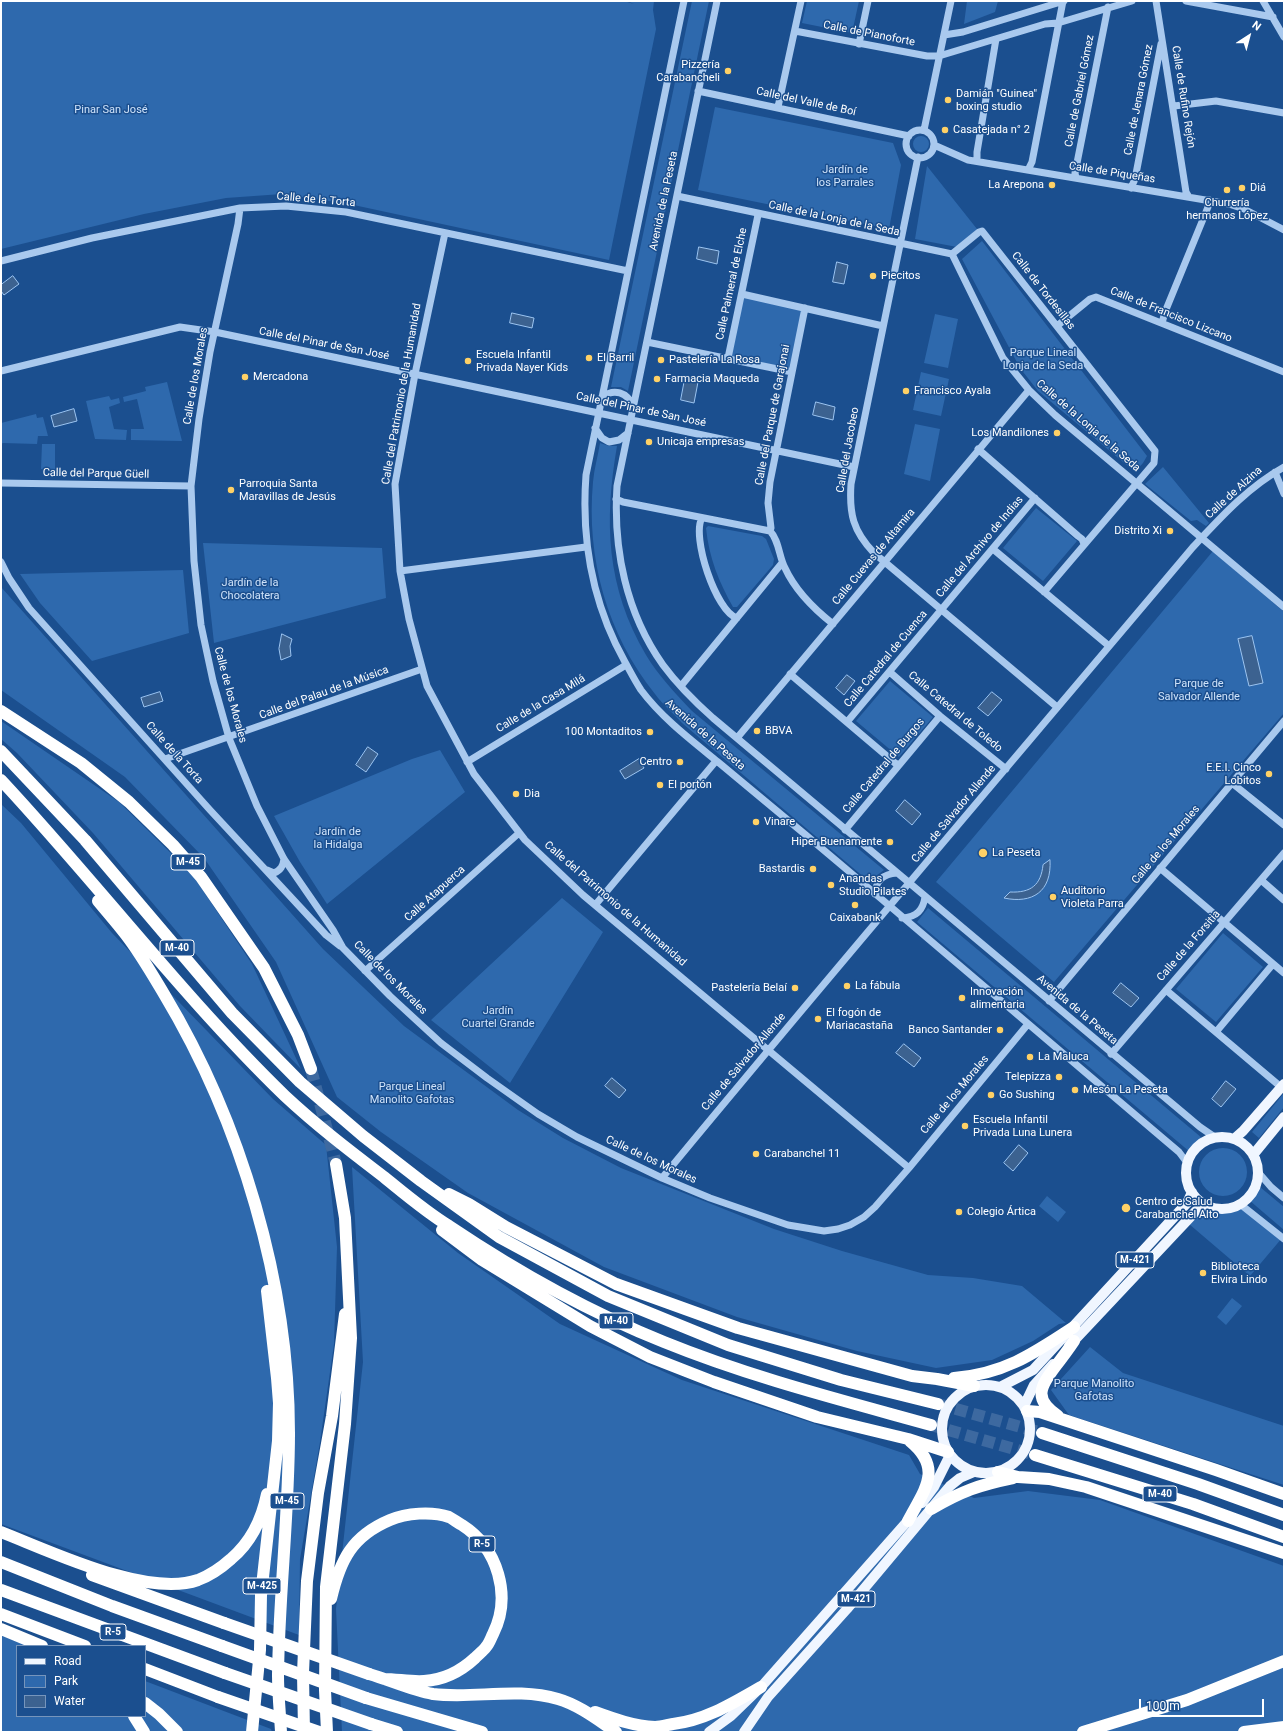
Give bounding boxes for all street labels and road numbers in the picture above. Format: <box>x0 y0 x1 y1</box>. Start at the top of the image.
street label: Calle de Pianoforte <box>822 19 916 49</box>
street label: Calle de Gabriel Gómez <box>1063 34 1097 148</box>
street label: Calle de Jenara Gómez <box>1122 43 1156 157</box>
street label: Calle de Rufino Rejón <box>1168 45 1198 149</box>
street label: Calle del Valle de Boí <box>755 85 857 119</box>
street label: Avenida de la Peseta <box>647 150 681 252</box>
street label: Calle de Piqueñas <box>1068 160 1156 186</box>
street label: Calle de la Torta <box>276 190 356 210</box>
street label: Calle de la Lonja de la Seda <box>767 199 901 239</box>
street label: Calle Palmeral de Elche <box>714 227 750 341</box>
street label: Calle de Tordesillas <box>1009 249 1077 333</box>
street label: Calle de Francisco Lizcano <box>1108 284 1234 346</box>
street label: Calle del Patrimonio de la Humanidad <box>380 302 424 486</box>
street label: Calle del Pinar de San José <box>258 325 390 363</box>
street label: Calle de los Morales <box>181 326 211 426</box>
street label: Calle del Parque de Garajonai <box>753 343 793 487</box>
street label: Calle de la Lonja de la Seda <box>1033 377 1143 475</box>
street label: Calle del Pinar de San José <box>575 390 707 430</box>
street label: Calle del Jacobeo <box>834 406 862 494</box>
street label: Calle de Alzina <box>1203 464 1265 522</box>
street label: Calle del Parque Güell <box>43 466 149 482</box>
street label: Calle del Archivo de Indias <box>934 494 1026 600</box>
street label: Calle Cuevas de Altamira <box>830 506 918 608</box>
street label: Calle Catedral de Cuenca <box>842 608 930 710</box>
street label: Calle de los Morales <box>211 646 249 744</box>
street label: Calle del Palau de la Música <box>258 663 390 723</box>
street label: Calle Catedral de Toledo <box>905 669 1005 755</box>
street label: Calle de la Casa Milá <box>494 672 588 736</box>
street label: Avenida de la Peseta <box>662 697 748 773</box>
street label: Calle Catedral de Burgos <box>840 716 928 816</box>
street label: Calle de la Torta <box>143 719 205 787</box>
street label: Calle de Salvador Allende <box>909 762 999 866</box>
street label: Calle de los Morales <box>1129 803 1203 887</box>
street label: Calle del Patrimonio de la Humanidad <box>541 839 689 969</box>
road number: M-45 <box>171 854 205 870</box>
street label: Calle Atapuerca <box>402 863 468 925</box>
street label: Calle de la Forsitia <box>1155 908 1223 984</box>
street label: Calle de los Morales <box>350 938 430 1018</box>
road number: M-40 <box>160 940 194 956</box>
street label: Avenida de la Peseta <box>1034 972 1120 1048</box>
street label: Calle de Salvador Allende <box>699 1010 789 1114</box>
street label: Calle de los Morales <box>918 1053 992 1137</box>
street label: Calle de los Morales <box>603 1133 699 1187</box>
road number: M-421 <box>1116 1252 1154 1268</box>
road number: M-40 <box>599 1313 633 1329</box>
road number: M-40 <box>1143 1486 1177 1502</box>
road number: M-45 <box>270 1493 304 1509</box>
road number: R-5 <box>469 1536 495 1552</box>
road number: M-425 <box>243 1578 281 1594</box>
road number: M-421 <box>837 1591 875 1607</box>
road number: R-5 <box>100 1624 126 1640</box>

